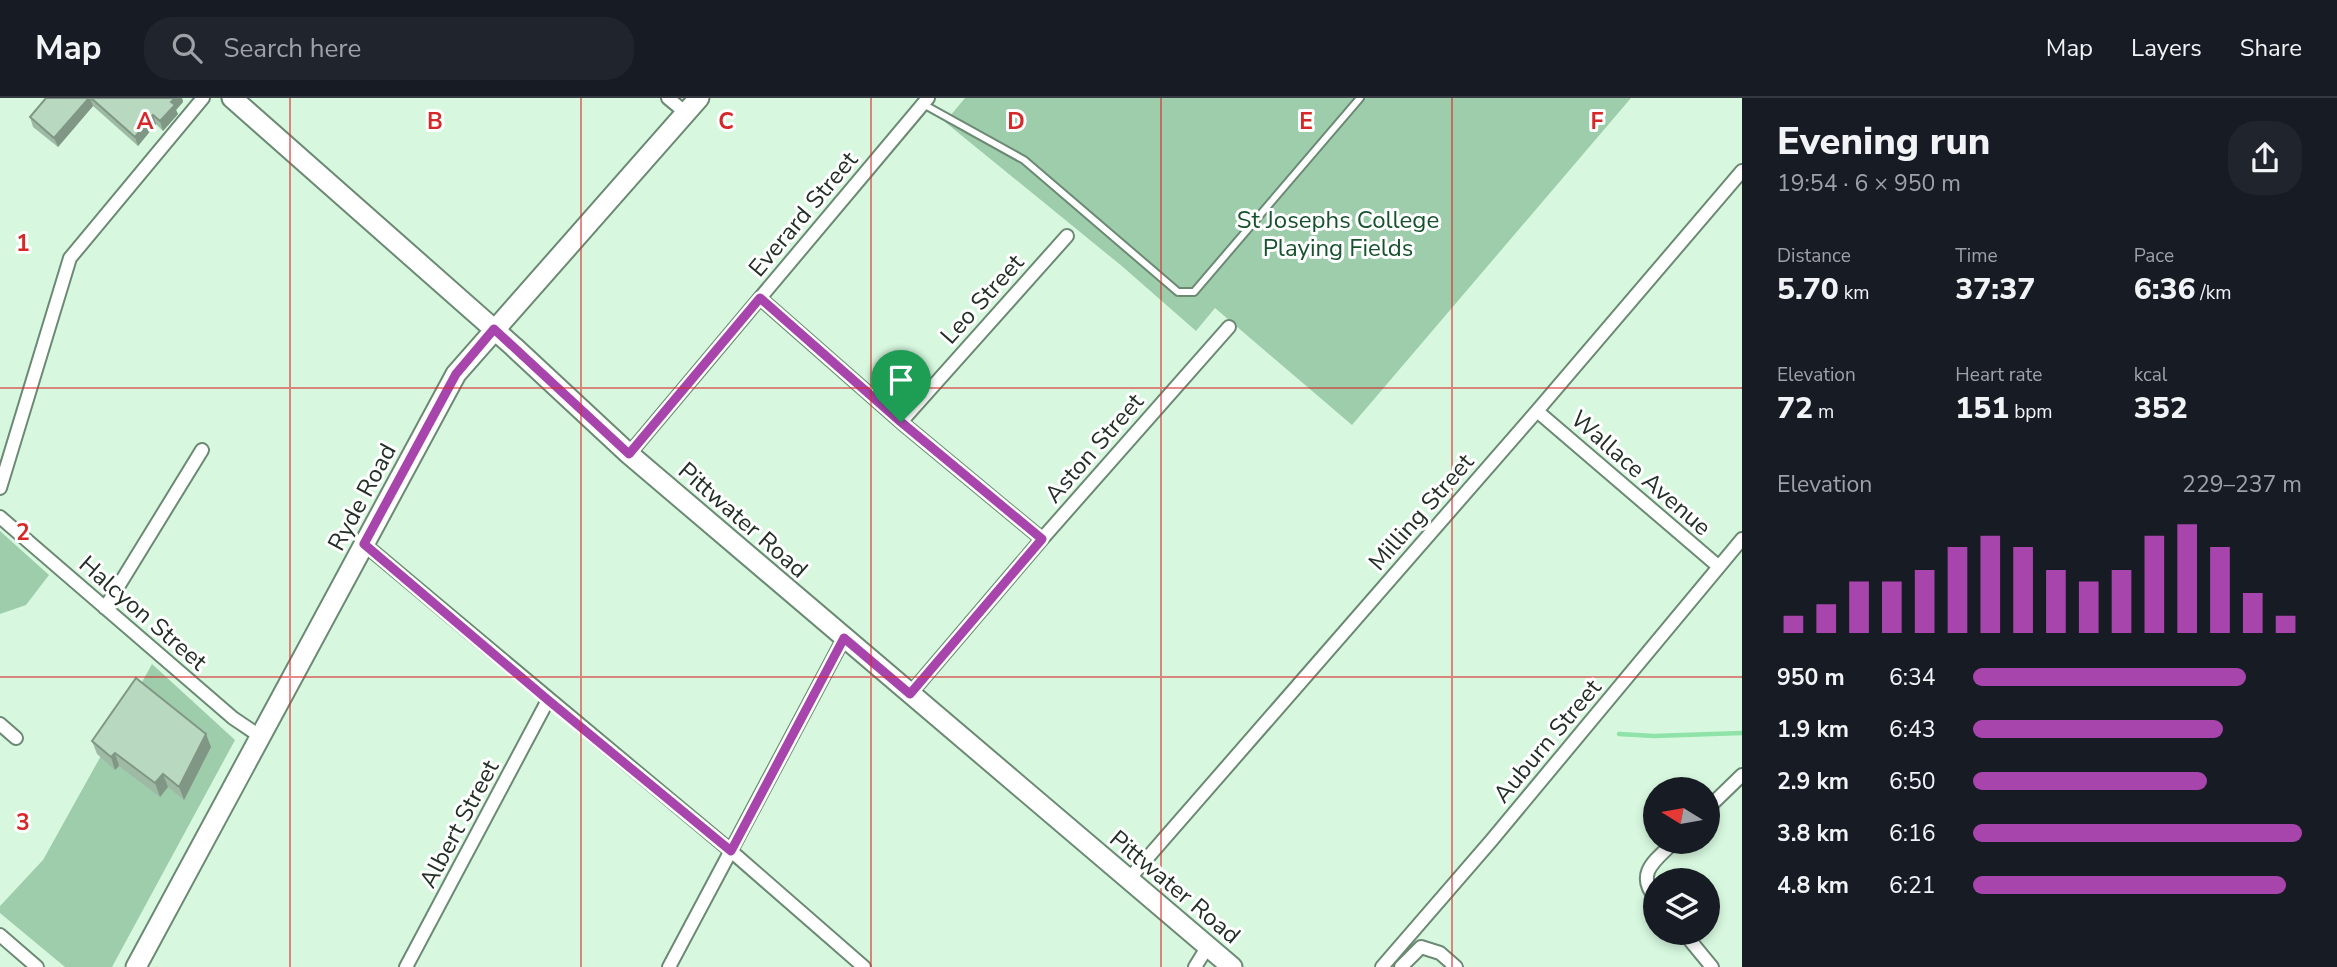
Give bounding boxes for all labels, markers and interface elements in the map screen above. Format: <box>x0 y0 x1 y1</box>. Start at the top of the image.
search box <box>144 17 634 80</box>
text: Map <box>35 26 102 71</box>
icon: search <box>168 29 206 67</box>
text: Search here <box>224 31 361 66</box>
text: Map <box>2046 32 2093 64</box>
text: Layers <box>2131 32 2202 64</box>
text: Share <box>2240 32 2302 64</box>
text: A <box>136 106 154 137</box>
text: B <box>427 106 443 137</box>
text: C <box>718 106 734 137</box>
text: D <box>1007 106 1025 137</box>
text: E <box>1299 106 1313 137</box>
text: F <box>1591 106 1604 137</box>
text: Evening run <box>1777 116 1990 167</box>
button: share <box>2228 121 2302 195</box>
street label: Everard Street <box>741 144 865 283</box>
text: 19:54 · 6 × 950 m <box>1777 168 1961 199</box>
park label: St Josephs College Playing Fields <box>1237 204 1439 264</box>
text: 1 <box>16 228 30 259</box>
text: Distance <box>1777 243 1851 269</box>
text: Time <box>1955 243 1998 269</box>
text: Pace <box>2134 243 2174 269</box>
street label: Leo Street <box>933 247 1031 351</box>
text: 5.70 <box>1777 269 1839 310</box>
text: 37:37 <box>1955 269 2035 310</box>
text: 6:36 <box>2134 269 2195 310</box>
text: km <box>1839 280 1869 306</box>
text: /km <box>2195 280 2231 306</box>
pin <box>871 350 931 422</box>
icon: arrive <box>882 361 920 399</box>
text: Elevation <box>1777 362 1856 388</box>
text: Heart rate <box>1955 362 2042 388</box>
text: kcal <box>2134 362 2167 388</box>
street label: Aston Street <box>1037 386 1151 510</box>
text: 72 <box>1777 388 1813 429</box>
text: 151 <box>1955 388 2009 429</box>
text: 352 <box>2134 388 2188 429</box>
text: m <box>1813 399 1834 425</box>
text: bpm <box>2009 399 2053 425</box>
street label: Wallace Avenue <box>1564 403 1718 543</box>
street label: Ryde Road <box>320 438 404 556</box>
street label: Milling Street <box>1361 446 1481 577</box>
street label: Pittwater Road <box>671 455 815 585</box>
text: Elevation <box>1777 469 1872 500</box>
text: 229–237 m <box>2182 469 2302 500</box>
text: 2 <box>16 517 30 548</box>
street label: Halcyon Street <box>72 548 214 678</box>
text: 950 m <box>1777 662 1845 693</box>
text: 6:34 <box>1889 662 1936 693</box>
street label: Auburn Street <box>1486 672 1609 810</box>
text: 1.9 km <box>1777 714 1849 745</box>
text: 6:43 <box>1889 714 1936 745</box>
street label: Albert Street <box>412 754 506 894</box>
text: 2.9 km <box>1777 766 1849 797</box>
text: 6:50 <box>1889 766 1936 797</box>
north arrow <box>1643 777 1720 854</box>
map controls <box>1643 777 1720 945</box>
text: 3 <box>16 807 30 838</box>
text: 3.8 km <box>1777 818 1849 849</box>
text: 6:16 <box>1889 818 1936 849</box>
street label: Pittwater Road <box>1103 823 1247 951</box>
button: layers <box>1643 868 1720 945</box>
text: 4.8 km <box>1777 870 1849 901</box>
text: 6:21 <box>1889 870 1936 901</box>

